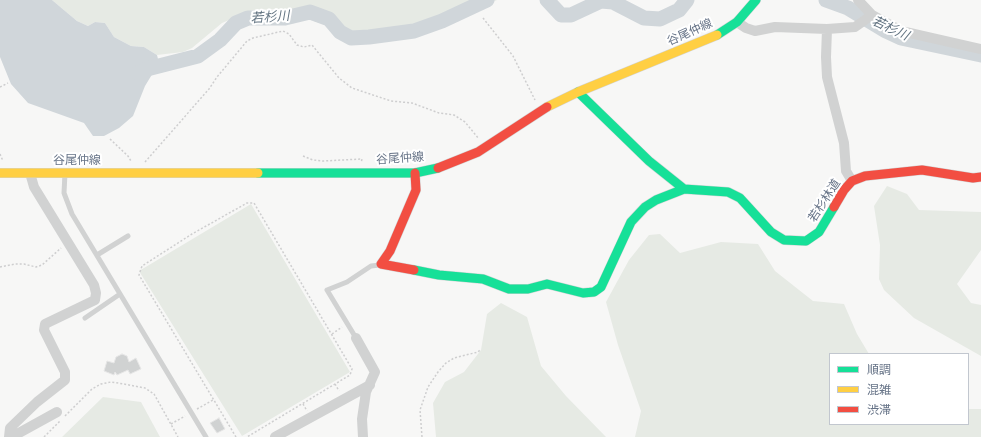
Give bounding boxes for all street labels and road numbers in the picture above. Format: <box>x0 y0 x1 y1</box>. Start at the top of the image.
street label: 谷尾仲線 <box>665 17 715 49</box>
street label: 谷尾仲線 <box>376 150 424 168</box>
street label: 谷尾仲線 <box>53 154 101 168</box>
street label: 若杉林道 <box>806 177 844 225</box>

